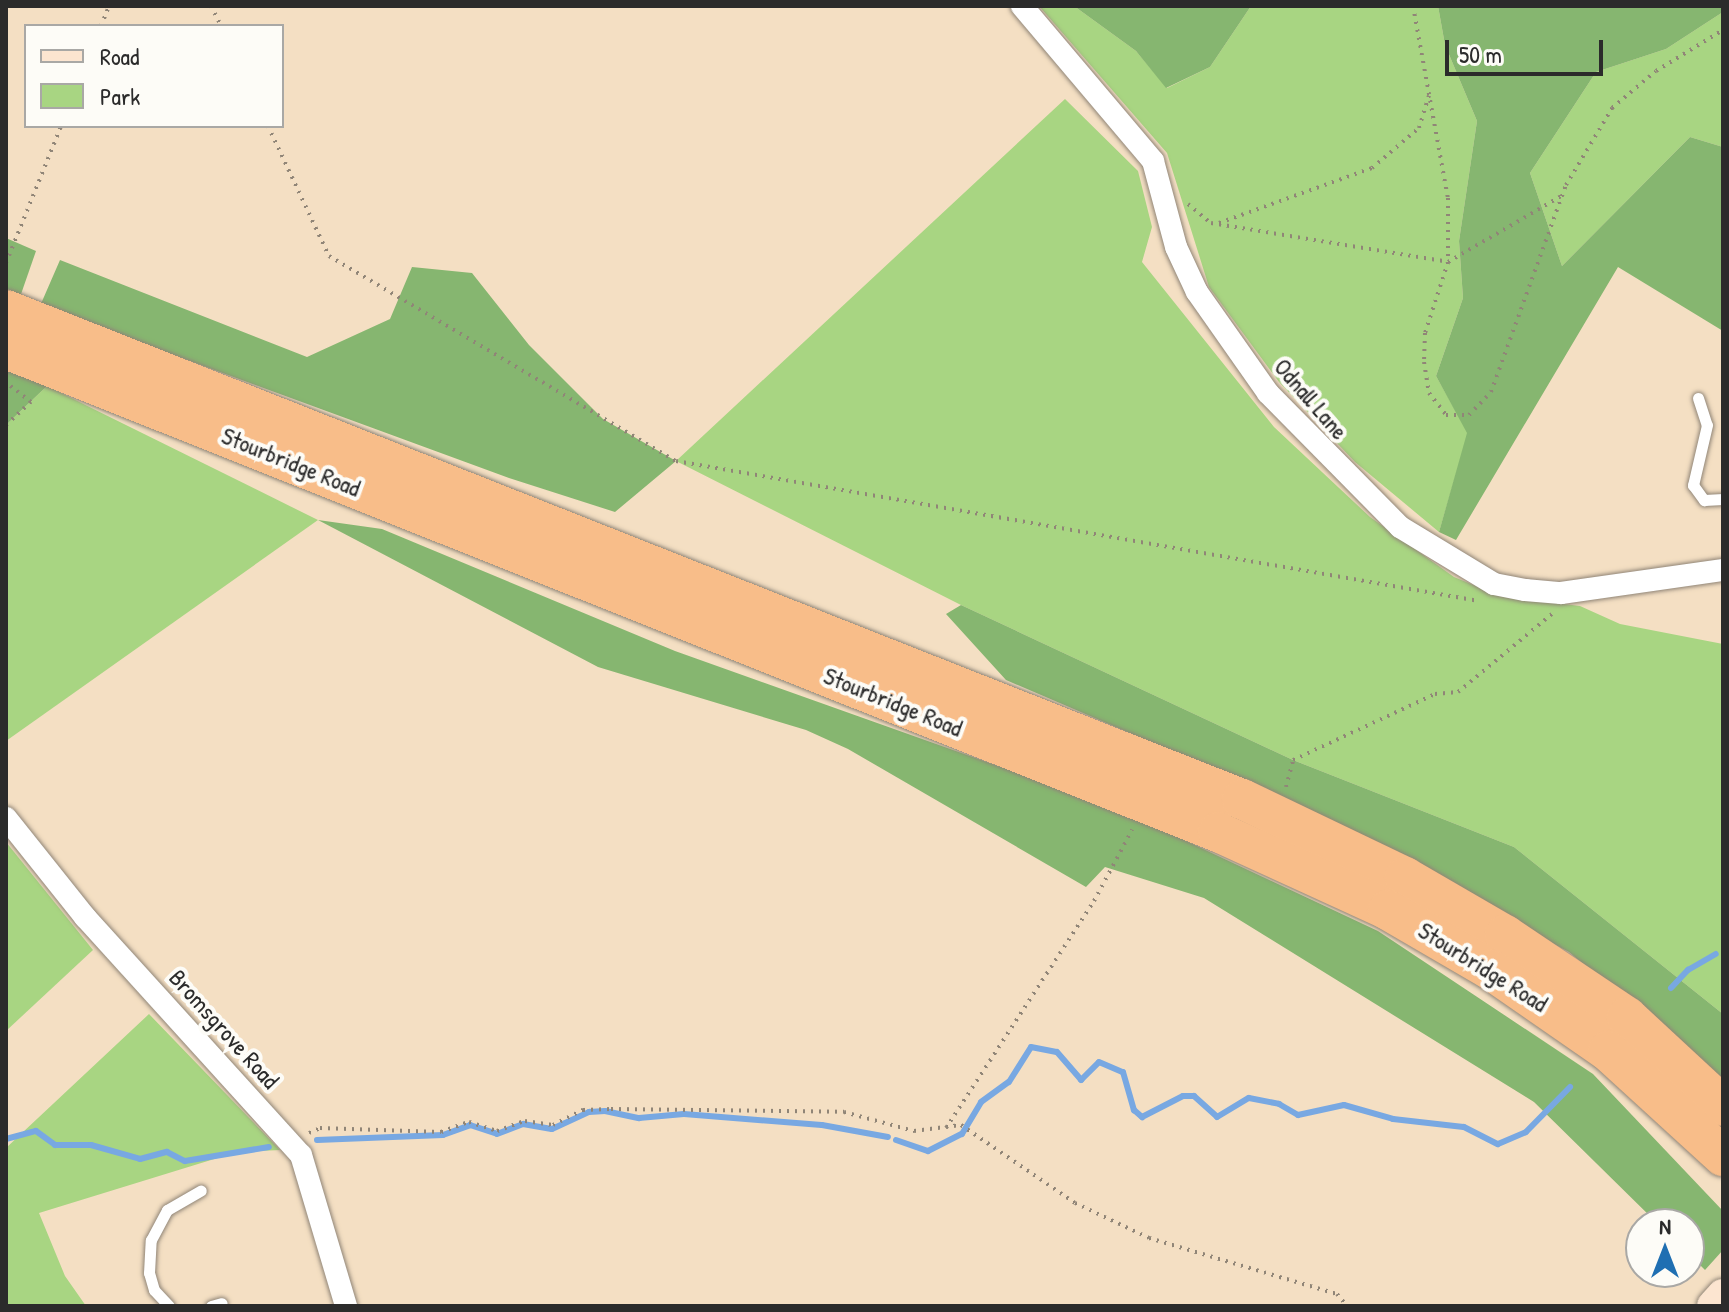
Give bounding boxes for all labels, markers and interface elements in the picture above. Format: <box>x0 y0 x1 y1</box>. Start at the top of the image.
legend <box>24 24 284 128</box>
scale bar <box>1449 24 1607 74</box>
text: 50 m <box>1459 38 1502 70</box>
text: Road <box>100 40 139 72</box>
text: Park <box>100 80 140 112</box>
street label: Odnall Lane <box>1268 353 1354 445</box>
street label: Stourbridge Road <box>218 421 364 503</box>
street label: Stourbridge Road <box>820 661 966 743</box>
street label: Stourbridge Road <box>1413 916 1553 1018</box>
street label: Bromsgrove Road <box>163 964 285 1094</box>
north arrow <box>1625 1208 1705 1288</box>
text: N <box>1659 1211 1671 1241</box>

